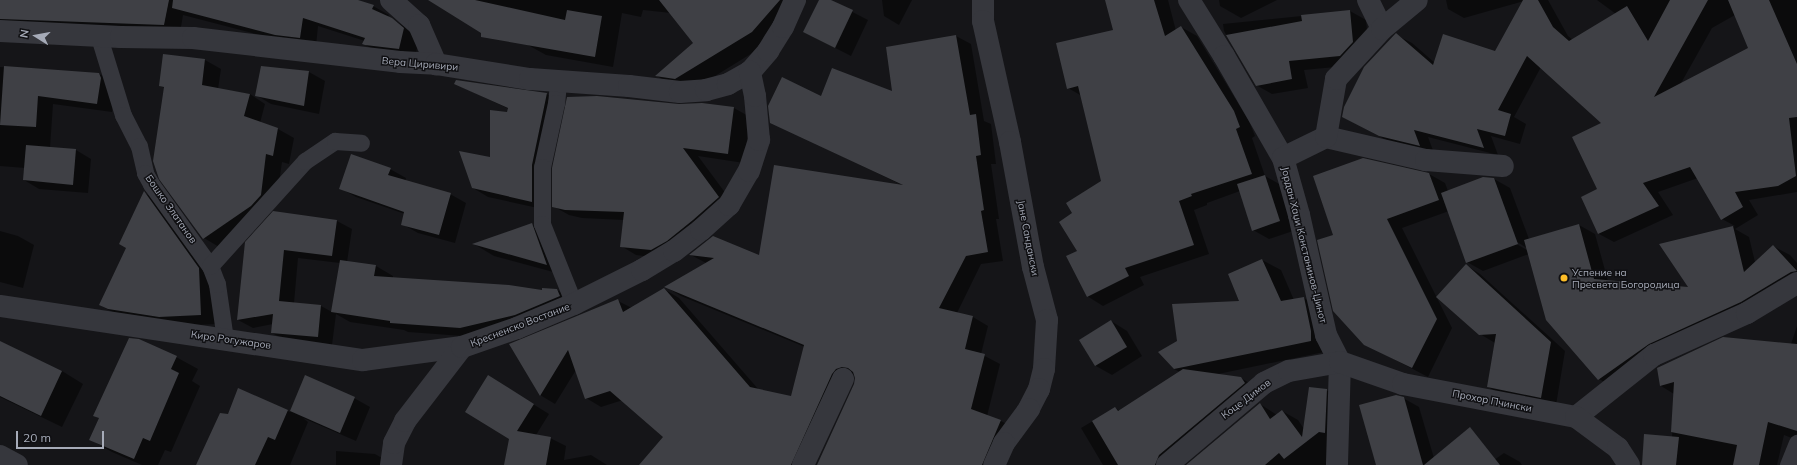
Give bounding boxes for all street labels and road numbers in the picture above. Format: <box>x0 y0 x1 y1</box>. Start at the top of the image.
street label: Вера Циривири <box>381 55 459 73</box>
street label: Јордан Хаџи Констанинов-Џинот <box>1279 166 1329 324</box>
street label: Бошко Златанов <box>143 172 199 246</box>
street label: Јане Сандански <box>1015 199 1041 277</box>
street label: Кресненско Востание <box>469 301 571 349</box>
street label: Киро Рогужаров <box>190 328 272 352</box>
street label: Коце Димов <box>1219 377 1273 421</box>
street label: Прохор Пчински <box>1451 387 1533 415</box>

